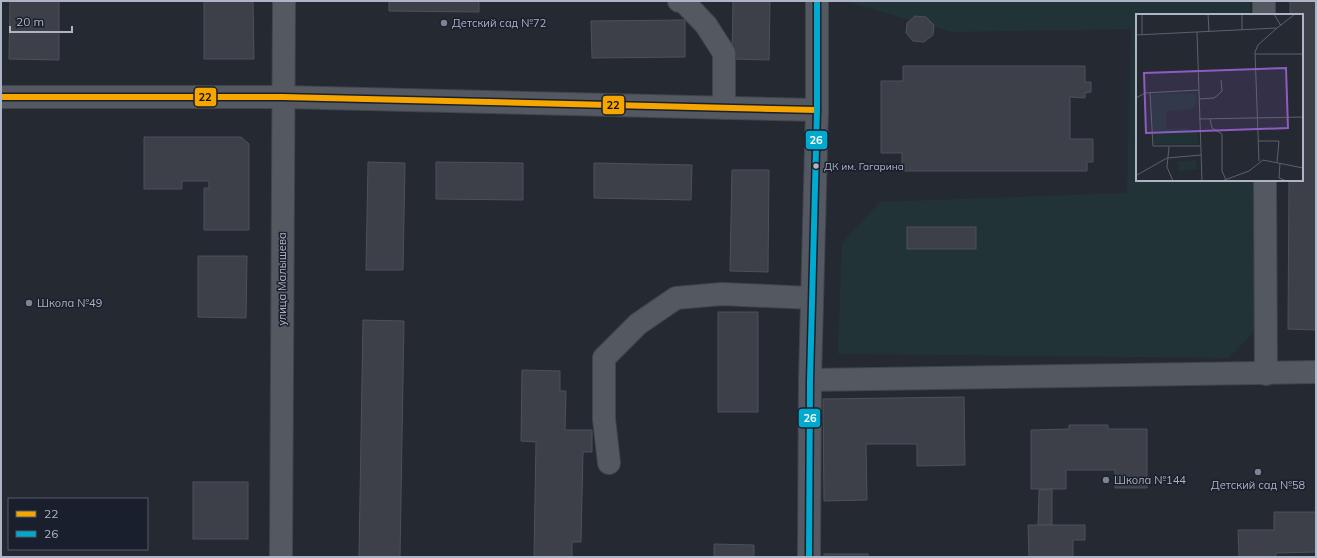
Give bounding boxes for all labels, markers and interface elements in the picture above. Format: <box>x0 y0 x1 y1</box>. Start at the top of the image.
scale bar <box>10 8 72 34</box>
text: 20 m <box>16 14 44 29</box>
inset map <box>1136 14 1303 181</box>
place label: Детский сад №72 <box>452 16 547 30</box>
marker: Детский сад №72 <box>439 18 449 28</box>
line badge: 22 <box>194 87 217 107</box>
text: 22 <box>198 90 212 104</box>
line badge: 22 <box>602 95 625 115</box>
text: 22 <box>606 98 620 112</box>
line badge: 26 <box>805 130 828 150</box>
text: 26 <box>809 133 823 147</box>
place label: ДК им. Гагарина <box>824 160 904 173</box>
marker: ДК им. Гагарина <box>811 161 821 171</box>
street label: улица Малышева <box>275 232 289 326</box>
place label: Школа №49 <box>37 296 102 310</box>
marker: Школа №49 <box>24 298 34 308</box>
line badge: 26 <box>798 408 821 428</box>
text: 26 <box>803 411 817 425</box>
marker: Детский сад №58 <box>1253 467 1263 477</box>
place label: Школа №144 <box>1114 473 1186 487</box>
marker: Школа №144 <box>1101 475 1111 485</box>
place label: Детский сад №58 <box>1211 478 1306 492</box>
legend <box>8 498 148 550</box>
text: 22 <box>44 506 58 521</box>
text: 26 <box>44 526 58 541</box>

